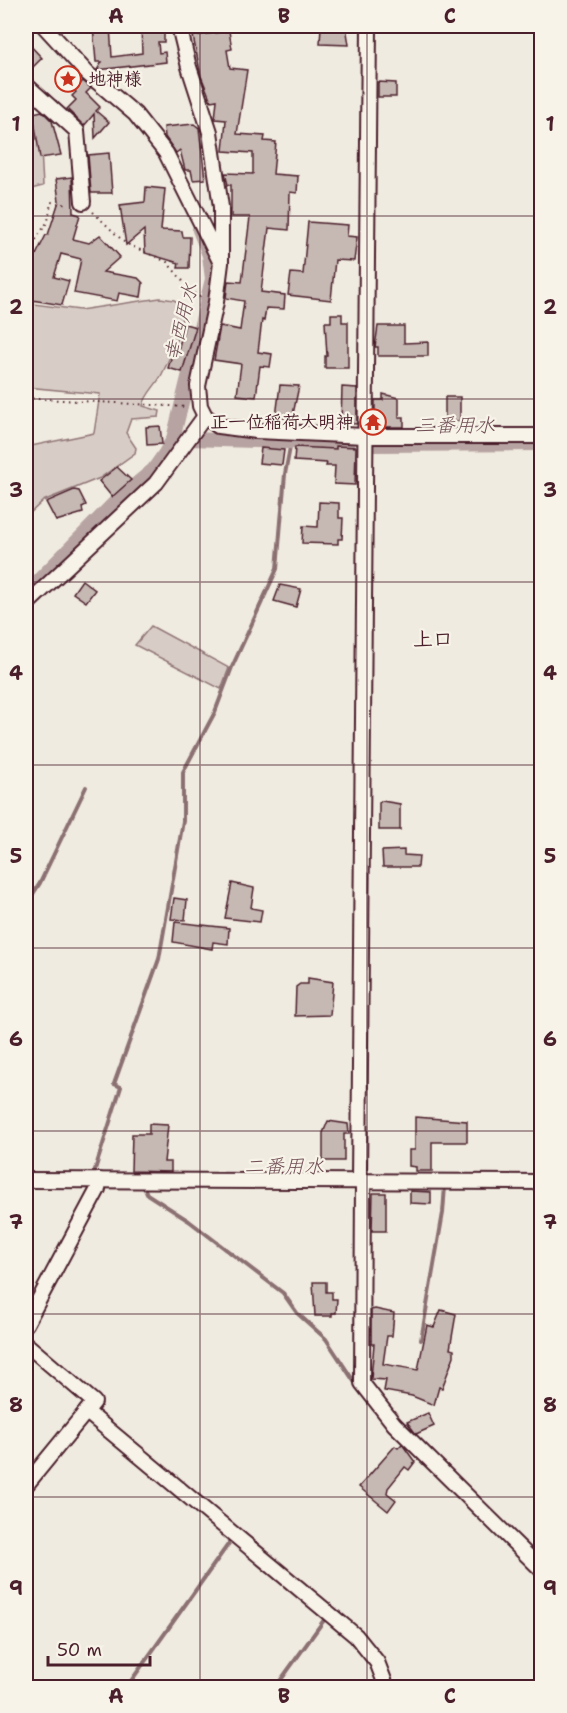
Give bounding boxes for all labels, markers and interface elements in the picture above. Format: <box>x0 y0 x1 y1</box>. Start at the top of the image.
text: A <box>108 3 124 29</box>
text: B <box>278 3 290 29</box>
text: C <box>444 3 456 29</box>
place icon: 地神様 <box>53 64 83 94</box>
place label: 地神様 <box>88 67 142 91</box>
text: 1 <box>11 111 21 137</box>
text: 1 <box>545 111 555 137</box>
water label: 幸西用水 <box>159 280 203 364</box>
text: 2 <box>9 294 23 320</box>
text: 2 <box>543 294 557 320</box>
temple icon: 正一位稲荷大明神 <box>358 407 388 437</box>
place label: 正一位稲荷大明神 <box>210 410 354 434</box>
water label: 三番用水 <box>415 412 495 438</box>
text: 3 <box>9 477 23 503</box>
text: 3 <box>543 477 557 503</box>
district label: 上口 <box>413 626 453 652</box>
text: 4 <box>9 660 23 686</box>
text: 4 <box>543 660 557 686</box>
text: 5 <box>10 843 22 869</box>
text: 5 <box>544 843 556 869</box>
text: 6 <box>9 1026 23 1052</box>
text: 6 <box>543 1026 557 1052</box>
water label: 二番用水 <box>244 1153 324 1179</box>
text: 7 <box>9 1209 23 1235</box>
text: 7 <box>543 1209 557 1235</box>
text: 8 <box>9 1392 23 1418</box>
text: 8 <box>543 1392 557 1418</box>
text: 9 <box>9 1575 23 1601</box>
text: 9 <box>543 1575 557 1601</box>
scale bar <box>48 1629 150 1667</box>
text: 50 m <box>57 1638 102 1662</box>
text: A <box>108 1683 124 1709</box>
text: B <box>278 1683 290 1709</box>
text: C <box>444 1683 456 1709</box>

